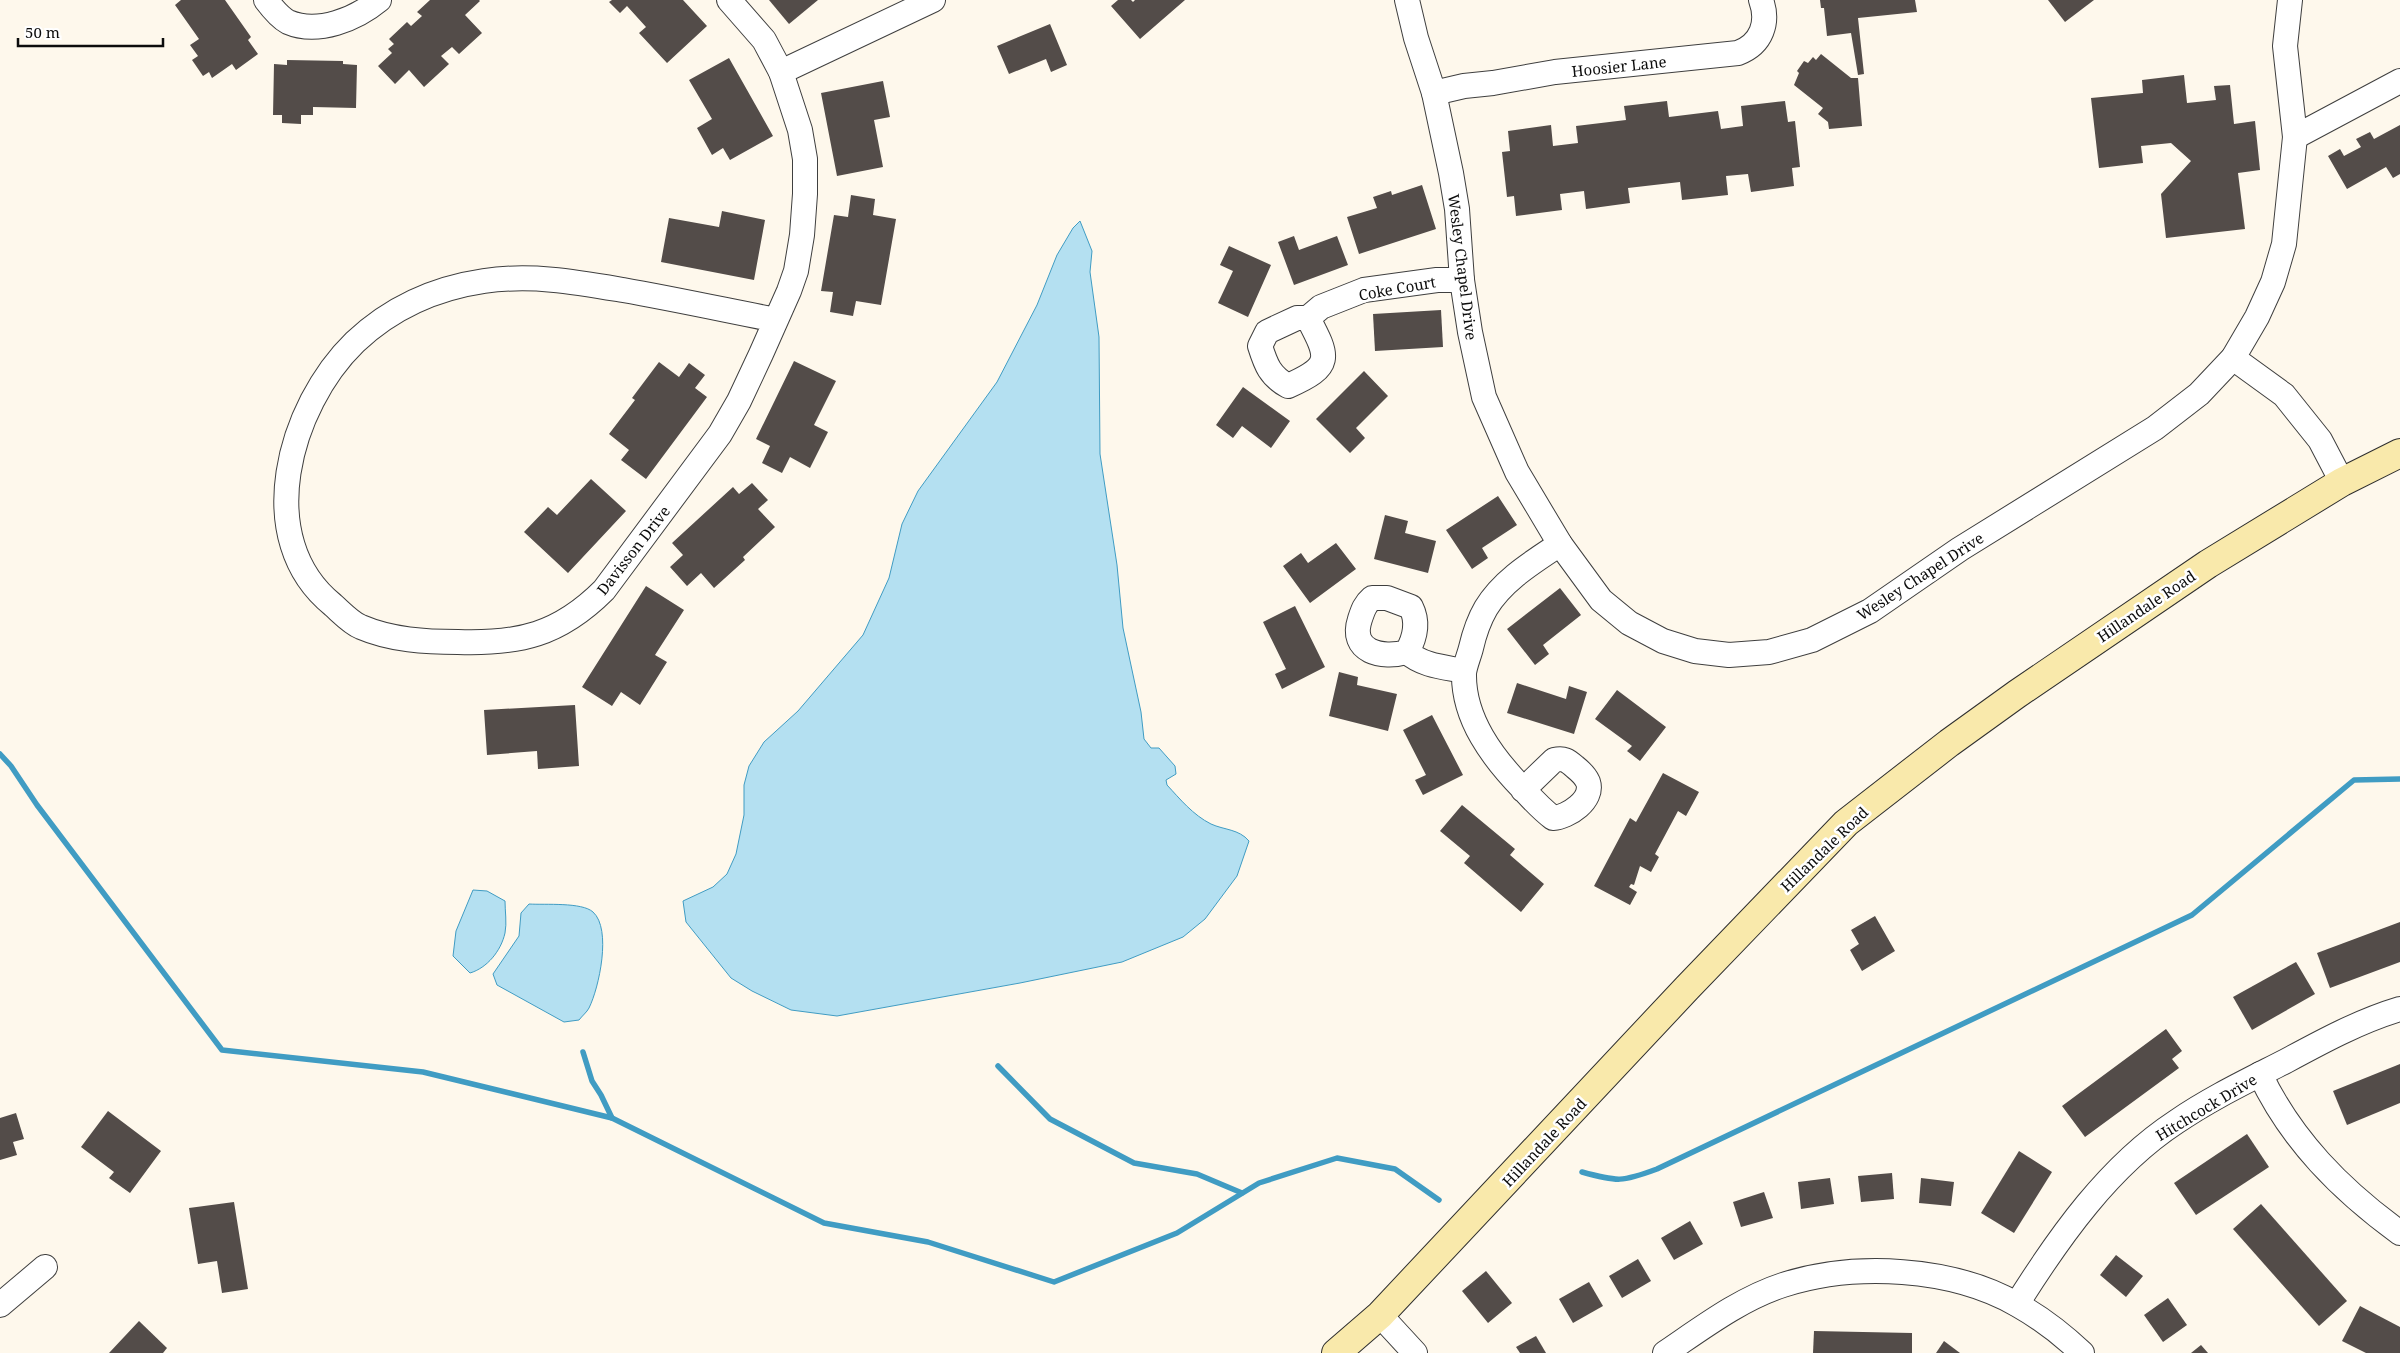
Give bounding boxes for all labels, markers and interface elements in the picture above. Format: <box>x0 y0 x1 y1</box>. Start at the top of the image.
scale bar <box>18 15 162 47</box>
text: 50 m <box>25 22 60 42</box>
street label: Hoosier Lane <box>1571 51 1667 81</box>
street label: Wesley Chapel Drive <box>1444 193 1482 341</box>
street label: Coke Court <box>1357 271 1437 305</box>
street label: Davisson Drive <box>592 501 674 599</box>
street label: Wesley Chapel Drive <box>1853 528 1987 624</box>
street label: Hillandale Road <box>2093 566 2199 646</box>
street label: Hillandale Road <box>1776 802 1872 896</box>
street label: Hitchcock Drive <box>2152 1069 2260 1145</box>
street label: Hillandale Road <box>1498 1093 1590 1191</box>

